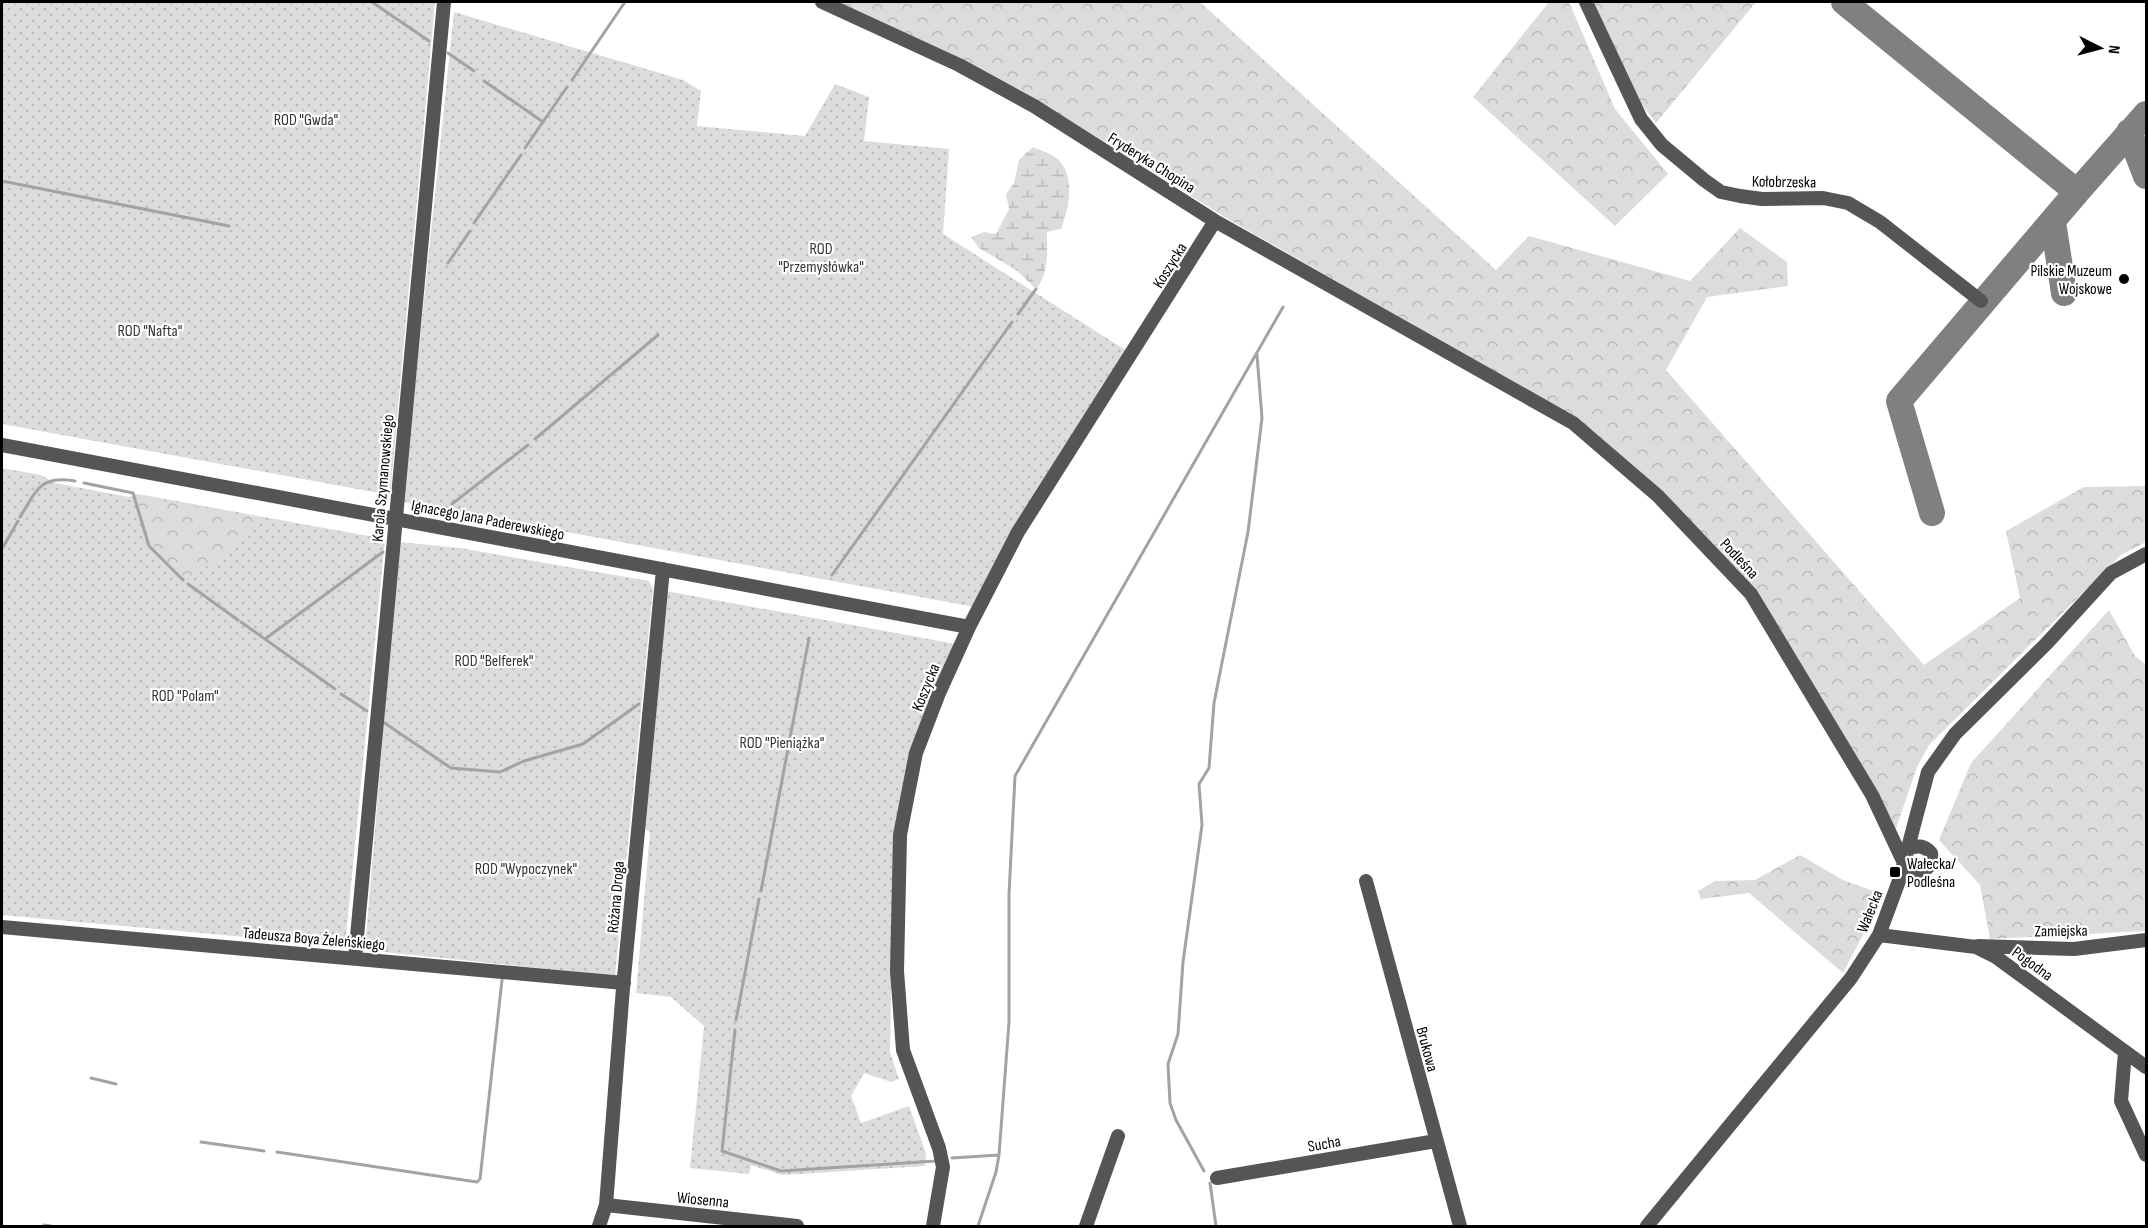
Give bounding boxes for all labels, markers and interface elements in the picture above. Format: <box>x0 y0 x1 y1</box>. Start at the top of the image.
north arrow <box>2070 18 2130 78</box>
text: N <box>2104 44 2123 55</box>
park label: ROD "Gwda" <box>274 111 338 130</box>
street label: Fryderyka Chopina <box>1104 129 1198 198</box>
street label: Kołobrzeska <box>1752 172 1816 193</box>
park label: ROD "Przemysłówka" <box>778 240 864 277</box>
street label: Koszycka <box>1149 240 1191 292</box>
place label: Pilskie Muzeum Wojskowe <box>2030 262 2112 299</box>
marker: Pilskie Muzeum Wojskowe <box>2117 272 2131 286</box>
park label: ROD "Nafta" <box>118 322 182 341</box>
street label: Karola Szymanowskiego <box>368 414 399 543</box>
street label: Ignacego Jana Paderewskiego <box>410 496 566 545</box>
street label: Podleśna <box>1716 535 1762 583</box>
park label: ROD "Belferek" <box>454 652 534 671</box>
street label: Koszycka <box>908 661 945 714</box>
park label: ROD "Polam" <box>151 687 219 706</box>
park label: ROD "Pieniążka" <box>739 734 825 753</box>
place label: Wałecka/ Podleśna <box>1907 855 1956 892</box>
park label: ROD "Wypoczynek" <box>475 860 577 879</box>
street label: Różana Droga <box>604 860 629 934</box>
marker: Wałecka/ Podleśna <box>1888 865 1902 879</box>
street label: Wałecka <box>1853 887 1887 936</box>
street label: Zamiejska <box>2034 922 2088 941</box>
street label: Tadeusza Boya Żeleńskiego <box>242 924 386 955</box>
street label: Pogodna <box>2008 943 2056 985</box>
street label: Brukowa <box>1411 1025 1442 1074</box>
street label: Sucha <box>1306 1132 1342 1157</box>
street label: Wiosenna <box>676 1188 730 1213</box>

